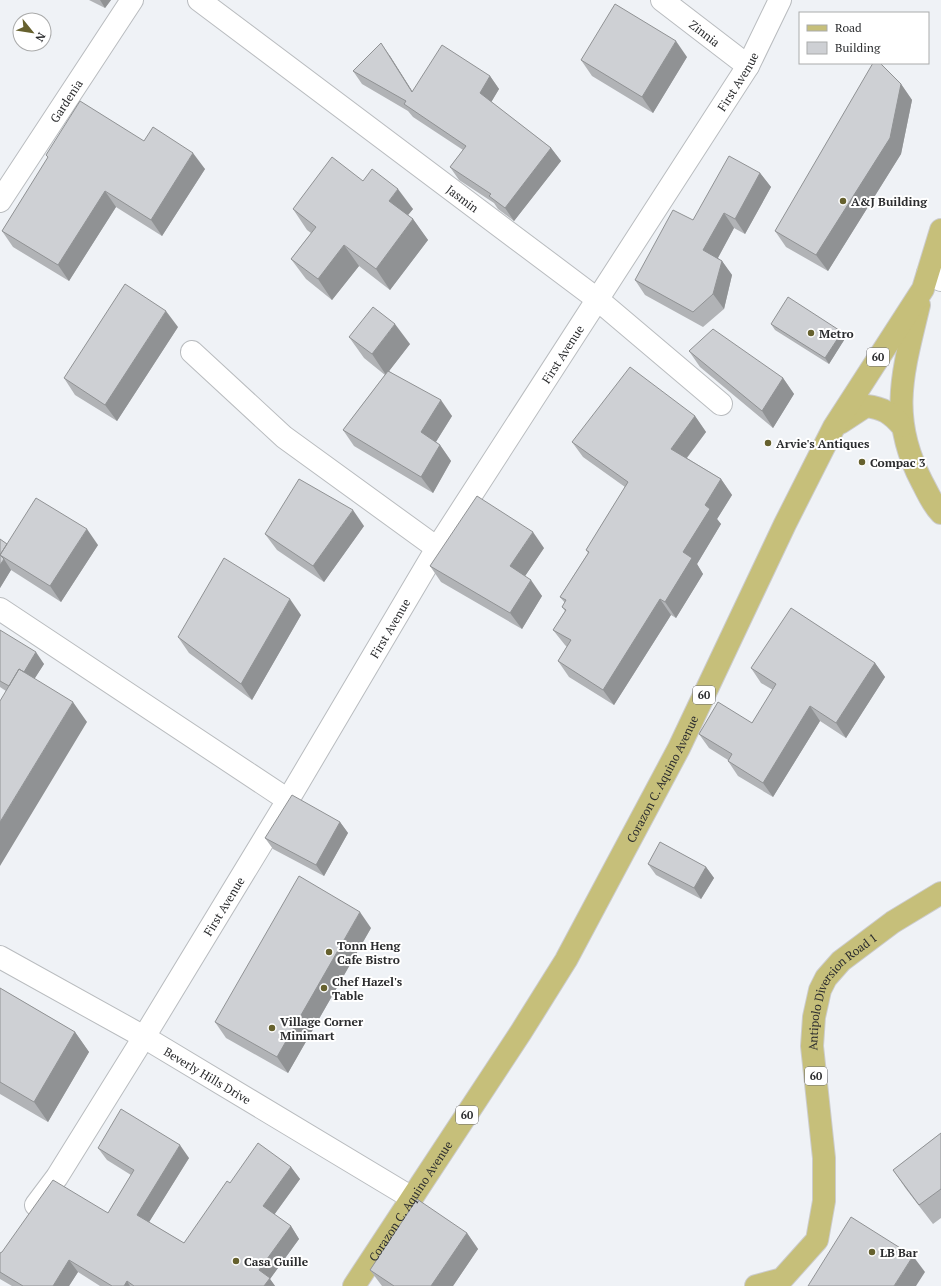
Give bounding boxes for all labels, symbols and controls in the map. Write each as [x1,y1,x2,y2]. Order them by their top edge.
north arrow [12,12,52,52]
legend [799,12,929,64]
street label: Zinnia [686,16,723,49]
text: Road [835,20,862,35]
text: N [32,30,49,45]
text: Building [835,40,881,55]
street label: First Avenue [714,49,761,114]
street label: Gardenia [46,76,85,125]
street label: Jasmin [444,181,482,215]
place label: A&J Building [851,194,927,209]
marker: A&J Building [838,196,848,206]
street label: First Avenue [538,322,587,386]
place label: Metro [819,326,854,341]
marker: Metro [806,328,816,338]
road number: 60 [867,348,889,366]
place label: Arvie's Antiques [776,436,870,451]
marker: Arvie's Antiques [763,438,773,448]
place label: Compac 3 [870,455,926,470]
marker: Compac 3 [857,457,867,467]
street label: First Avenue [366,596,413,660]
road number: 60 [693,686,715,704]
street label: Corazon C. Aquino Avenue [623,713,701,845]
street label: First Avenue [200,874,247,938]
street label: Antipolo Diversion Road 1 [804,929,880,1052]
place label: Tonn Heng Cafe Bistro [337,938,401,967]
marker: Tonn Heng Cafe Bistro [324,947,334,957]
place label: Chef Hazel's Table [332,974,403,1003]
marker: Chef Hazel's Table [319,983,329,993]
place label: Village Corner Minimart [280,1014,364,1043]
marker: Village Corner Minimart [267,1023,277,1033]
street label: Beverly Hills Drive [161,1043,254,1107]
road number: 60 [805,1067,827,1085]
road number: 60 [456,1106,478,1124]
street label: Corazon C. Aquino Avenue [365,1138,455,1264]
place label: LB Bar [880,1245,918,1260]
marker: LB Bar [867,1247,877,1257]
place label: Casa Guille [244,1254,309,1269]
marker: Casa Guille [231,1256,241,1266]

